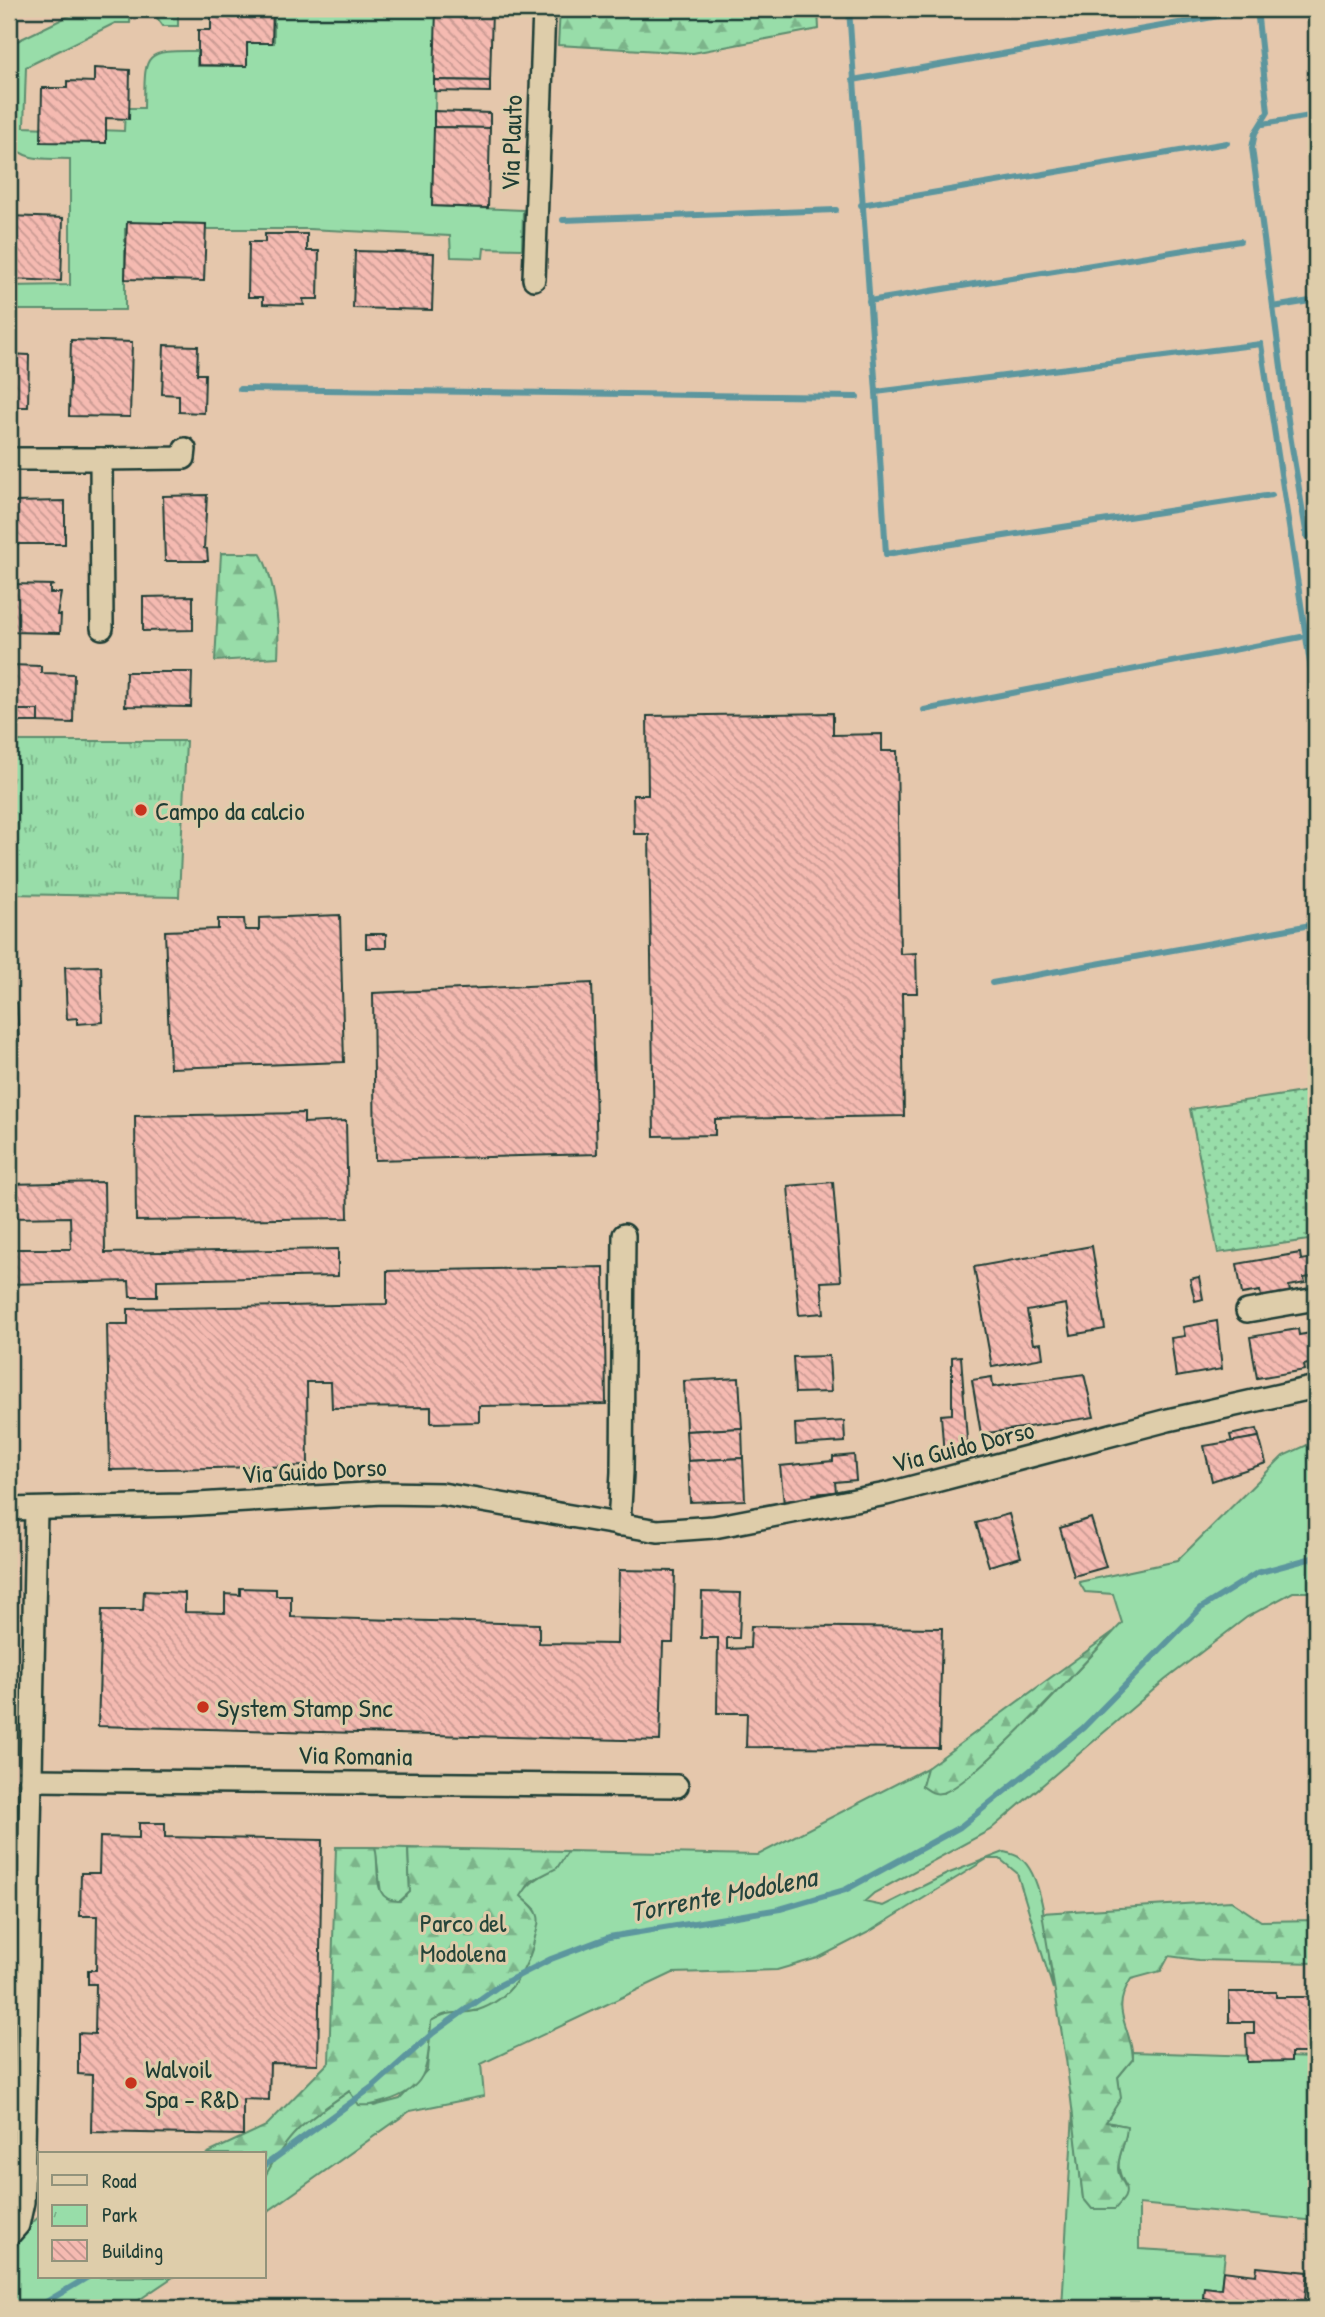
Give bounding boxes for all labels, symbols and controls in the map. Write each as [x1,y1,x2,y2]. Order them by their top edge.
street label: Via Plauto [492,94,530,192]
place label: Campo da calcio [155,793,305,828]
marker: Campo da calcio [133,802,149,818]
street label: Via Guido Dorso [888,1411,1038,1481]
street label: Via Guido Dorso [241,1449,387,1491]
place label: System Stamp Snc [217,1690,393,1725]
marker: System Stamp Snc [195,1699,211,1715]
street label: Via Romania [297,1737,413,1773]
water label: Torrente Modolena [626,1857,823,1931]
park label: Parco del Modolena [420,1905,506,1970]
place label: Walvoil Spa - R&D [145,2051,239,2116]
marker: Walvoil Spa - R&D [123,2075,139,2091]
legend [38,2152,266,2278]
text: Road [102,2166,136,2195]
text: Park [102,2200,137,2229]
text: Building [102,2236,163,2265]

